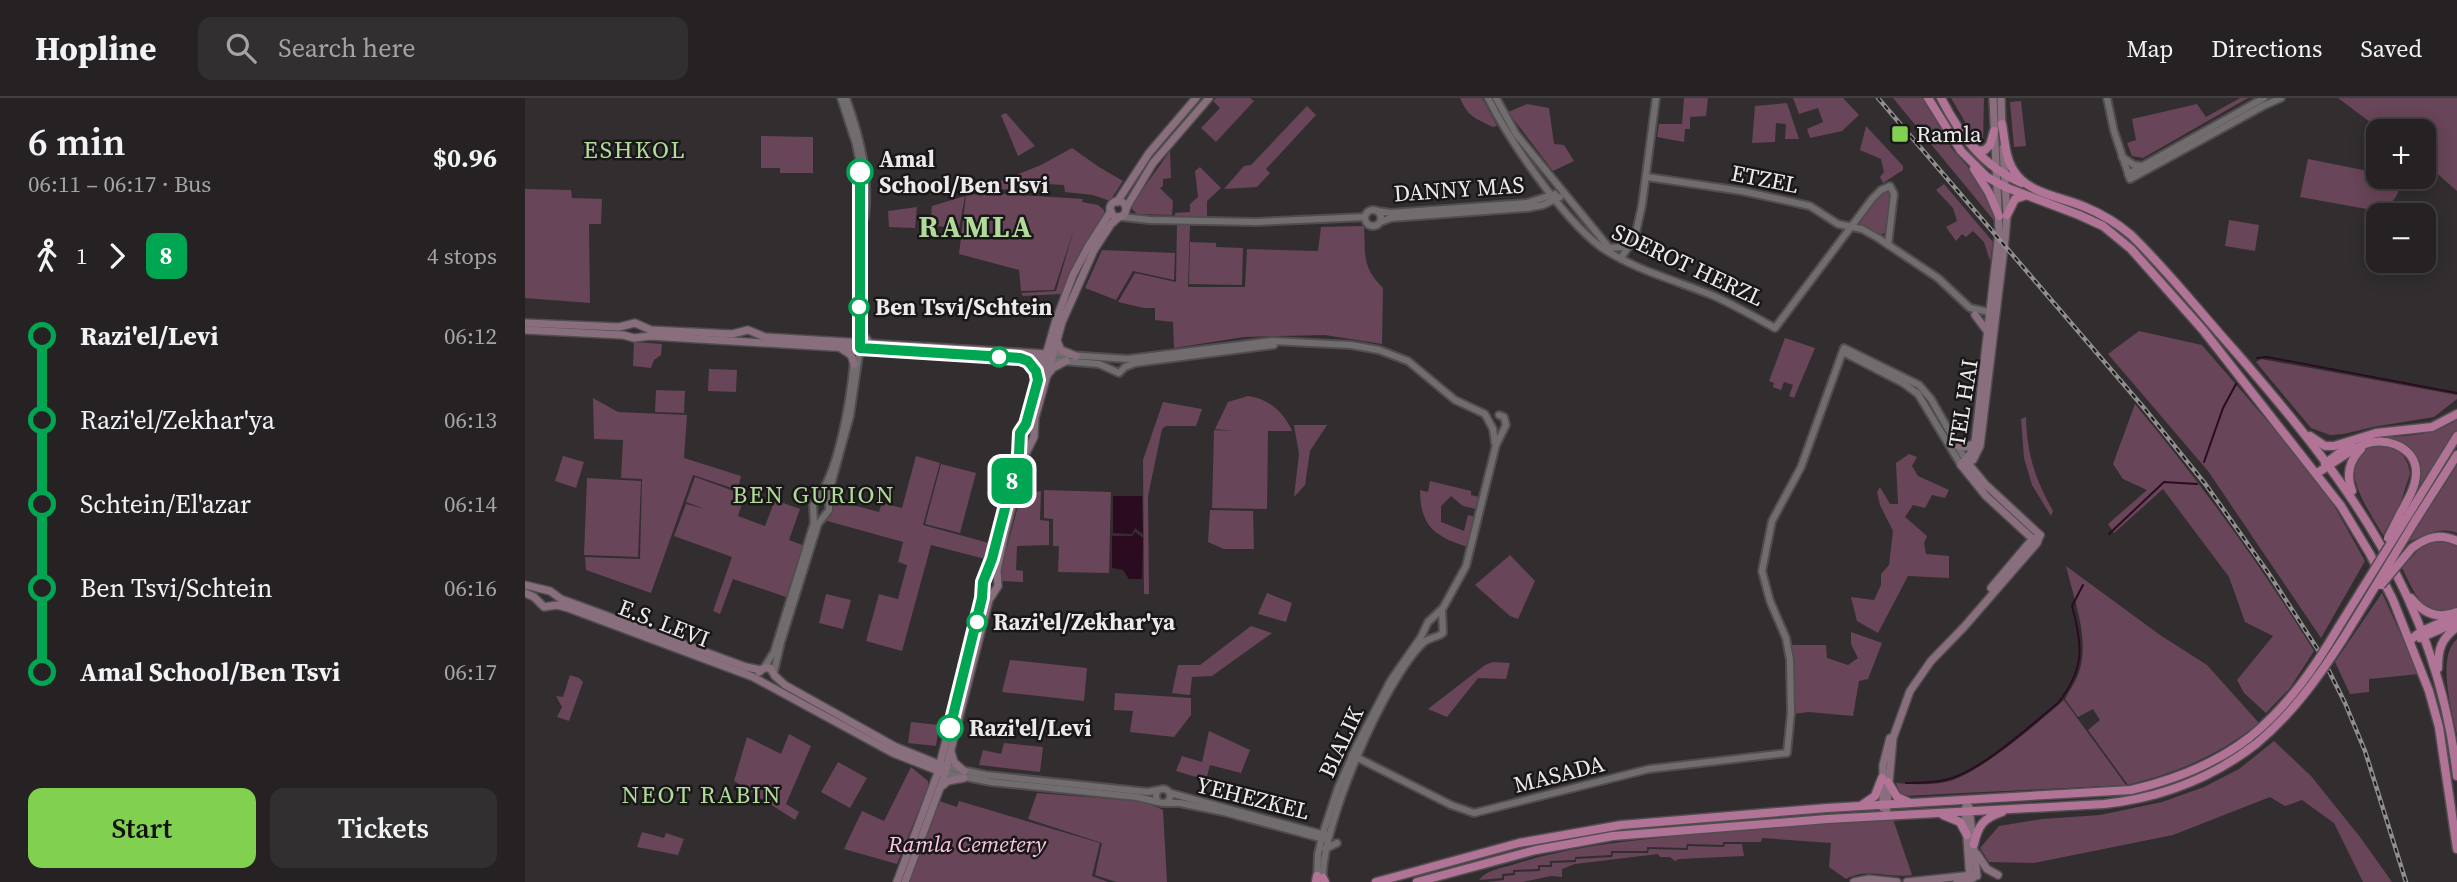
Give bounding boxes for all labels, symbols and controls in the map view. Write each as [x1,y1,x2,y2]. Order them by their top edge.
search box [198,17,688,80]
text: Hopline [35,26,156,71]
icon: search [222,29,260,67]
text: Search here [278,30,415,66]
text: Map [2126,32,2173,65]
text: Directions [2211,32,2322,65]
text: Saved [2360,32,2422,65]
text: 6 min [28,116,126,168]
place label: Ramla [1916,118,1982,150]
map controls [2366,119,2436,273]
button: + [2366,119,2436,189]
marker: Ramla [1890,124,1910,144]
district label: ESHKOL [583,133,687,166]
text: $0.96 [433,140,497,176]
place label: Amal School/Ben Tsvi [879,143,1048,201]
street label: ETZEL [1728,157,1802,201]
marker: Amal School/Ben Tsvi [847,159,873,185]
text: 06:11 – 06:17 · Bus [28,168,211,200]
street label: DANNY MAS [1393,168,1525,210]
button: − [2366,203,2436,273]
district label: RAMLA [918,206,1034,247]
street label: SDEROT HERZL [1607,216,1769,314]
icon: walk [28,237,66,275]
icon: forward [98,237,136,275]
text: 8 [160,239,173,272]
text: 1 [76,240,88,272]
text: 4 stops [427,240,497,272]
place label: Ben Tsvi/Schtein [875,291,1052,323]
marker: Ben Tsvi/Schtein [849,297,869,317]
text: Razi'el/Levi [80,318,219,354]
text: 06:12 [444,320,497,352]
unlabelled marker [989,347,1009,367]
street label: TEL HAI [1940,357,1986,449]
text: Razi'el/Zekhar'ya [80,402,275,438]
text: 06:13 [444,404,497,436]
line badge: 8 [989,458,1035,504]
text: 8 [1005,464,1019,497]
district label: BEN GURION [732,478,896,511]
text: Schtein/El'azar [80,486,251,522]
text: 06:14 [444,488,497,520]
text: Ben Tsvi/Schtein [80,570,272,606]
text: 06:16 [444,572,497,604]
street label: E.S. LEVI [614,591,714,655]
place label: Razi'el/Zekhar'ya [993,606,1176,638]
marker: Razi'el/Zekhar'ya [967,612,987,632]
text: Amal School/Ben Tsvi [80,654,340,690]
text: 06:17 [444,656,497,688]
street label: BIALIK [1311,701,1372,783]
place label: Razi'el/Levi [969,712,1092,744]
marker: Razi'el/Levi [937,715,963,741]
street label: MASADA [1510,747,1608,801]
street label: YEHEZKEL [1193,768,1313,828]
district label: NEOT RABIN [622,778,782,811]
button: Start [28,788,256,868]
button: Tickets [270,788,497,868]
park label: Ramla Cemetery [887,828,1047,860]

